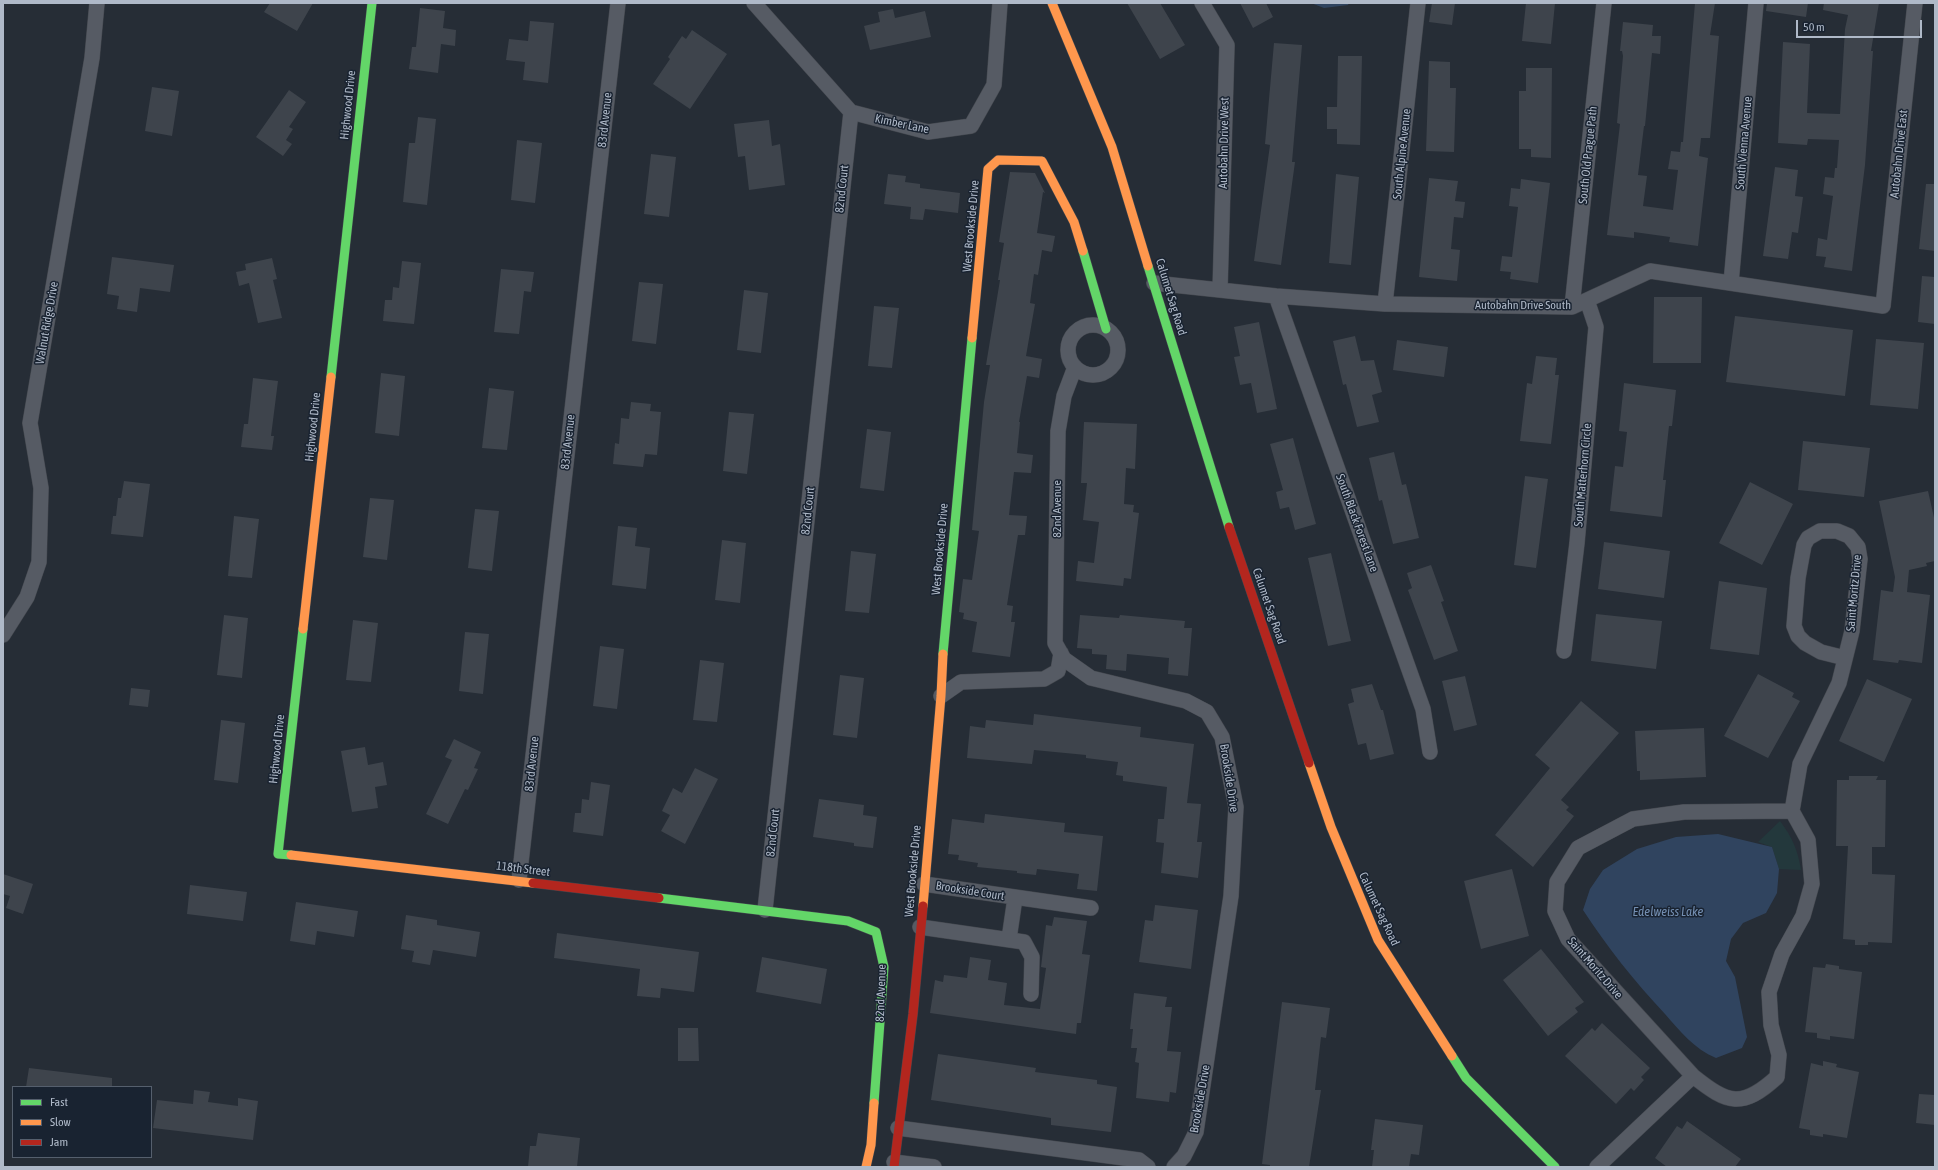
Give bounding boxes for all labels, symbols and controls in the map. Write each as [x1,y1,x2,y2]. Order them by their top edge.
scale bar [1798,12,1924,38]
text: 50 m [1803,20,1825,34]
street label: Highwood Drive [337,70,359,140]
street label: 83rd Avenue [595,92,615,148]
street label: South Vienna Avenue [1733,96,1755,190]
street label: Autobahn Drive West [1216,97,1232,189]
street label: South Old Prague Path [1576,105,1600,205]
street label: South Alpine Avenue [1390,108,1414,200]
street label: Autobahn Drive East [1887,109,1911,199]
street label: Kimber Lane [874,111,930,137]
street label: 82nd Court [832,164,852,214]
street label: West Brookside Drive [960,180,982,272]
street label: Calumet Sag Road [1152,257,1190,337]
street label: Walnut Ridge Drive [33,281,61,365]
street label: Autobahn Drive South [1475,298,1571,312]
street label: Highwood Drive [302,392,324,462]
street label: 83rd Avenue [558,414,578,470]
street label: South Matterhorn Circle [1571,423,1595,527]
street label: South Black Forest Lane [1333,472,1381,574]
street label: 82nd Avenue [1050,480,1064,538]
street label: 82nd Court [798,486,818,536]
street label: West Brookside Drive [929,503,951,595]
street label: Saint Moritz Drive [1843,554,1865,632]
street label: Calumet Sag Road [1249,566,1289,646]
street label: Highwood Drive [266,714,288,784]
street label: 83rd Avenue [522,736,542,792]
street label: Brookside Drive [1217,743,1241,813]
street label: 82nd Court [763,808,783,858]
street label: West Brookside Drive [902,825,924,917]
street label: 118th Street [495,859,551,879]
street label: Calumet Sag Road [1356,870,1402,948]
street label: Brookside Court [935,878,1005,904]
water label: Edelweiss Lake [1633,904,1703,920]
street label: Saint Moritz Drive [1564,934,1626,1002]
street label: 82nd Avenue [873,964,889,1022]
street label: Brookside Drive [1187,1064,1213,1134]
legend [12,1086,152,1158]
text: Fast [50,1095,68,1109]
text: Slow [50,1115,71,1129]
text: Jam [50,1135,68,1149]

